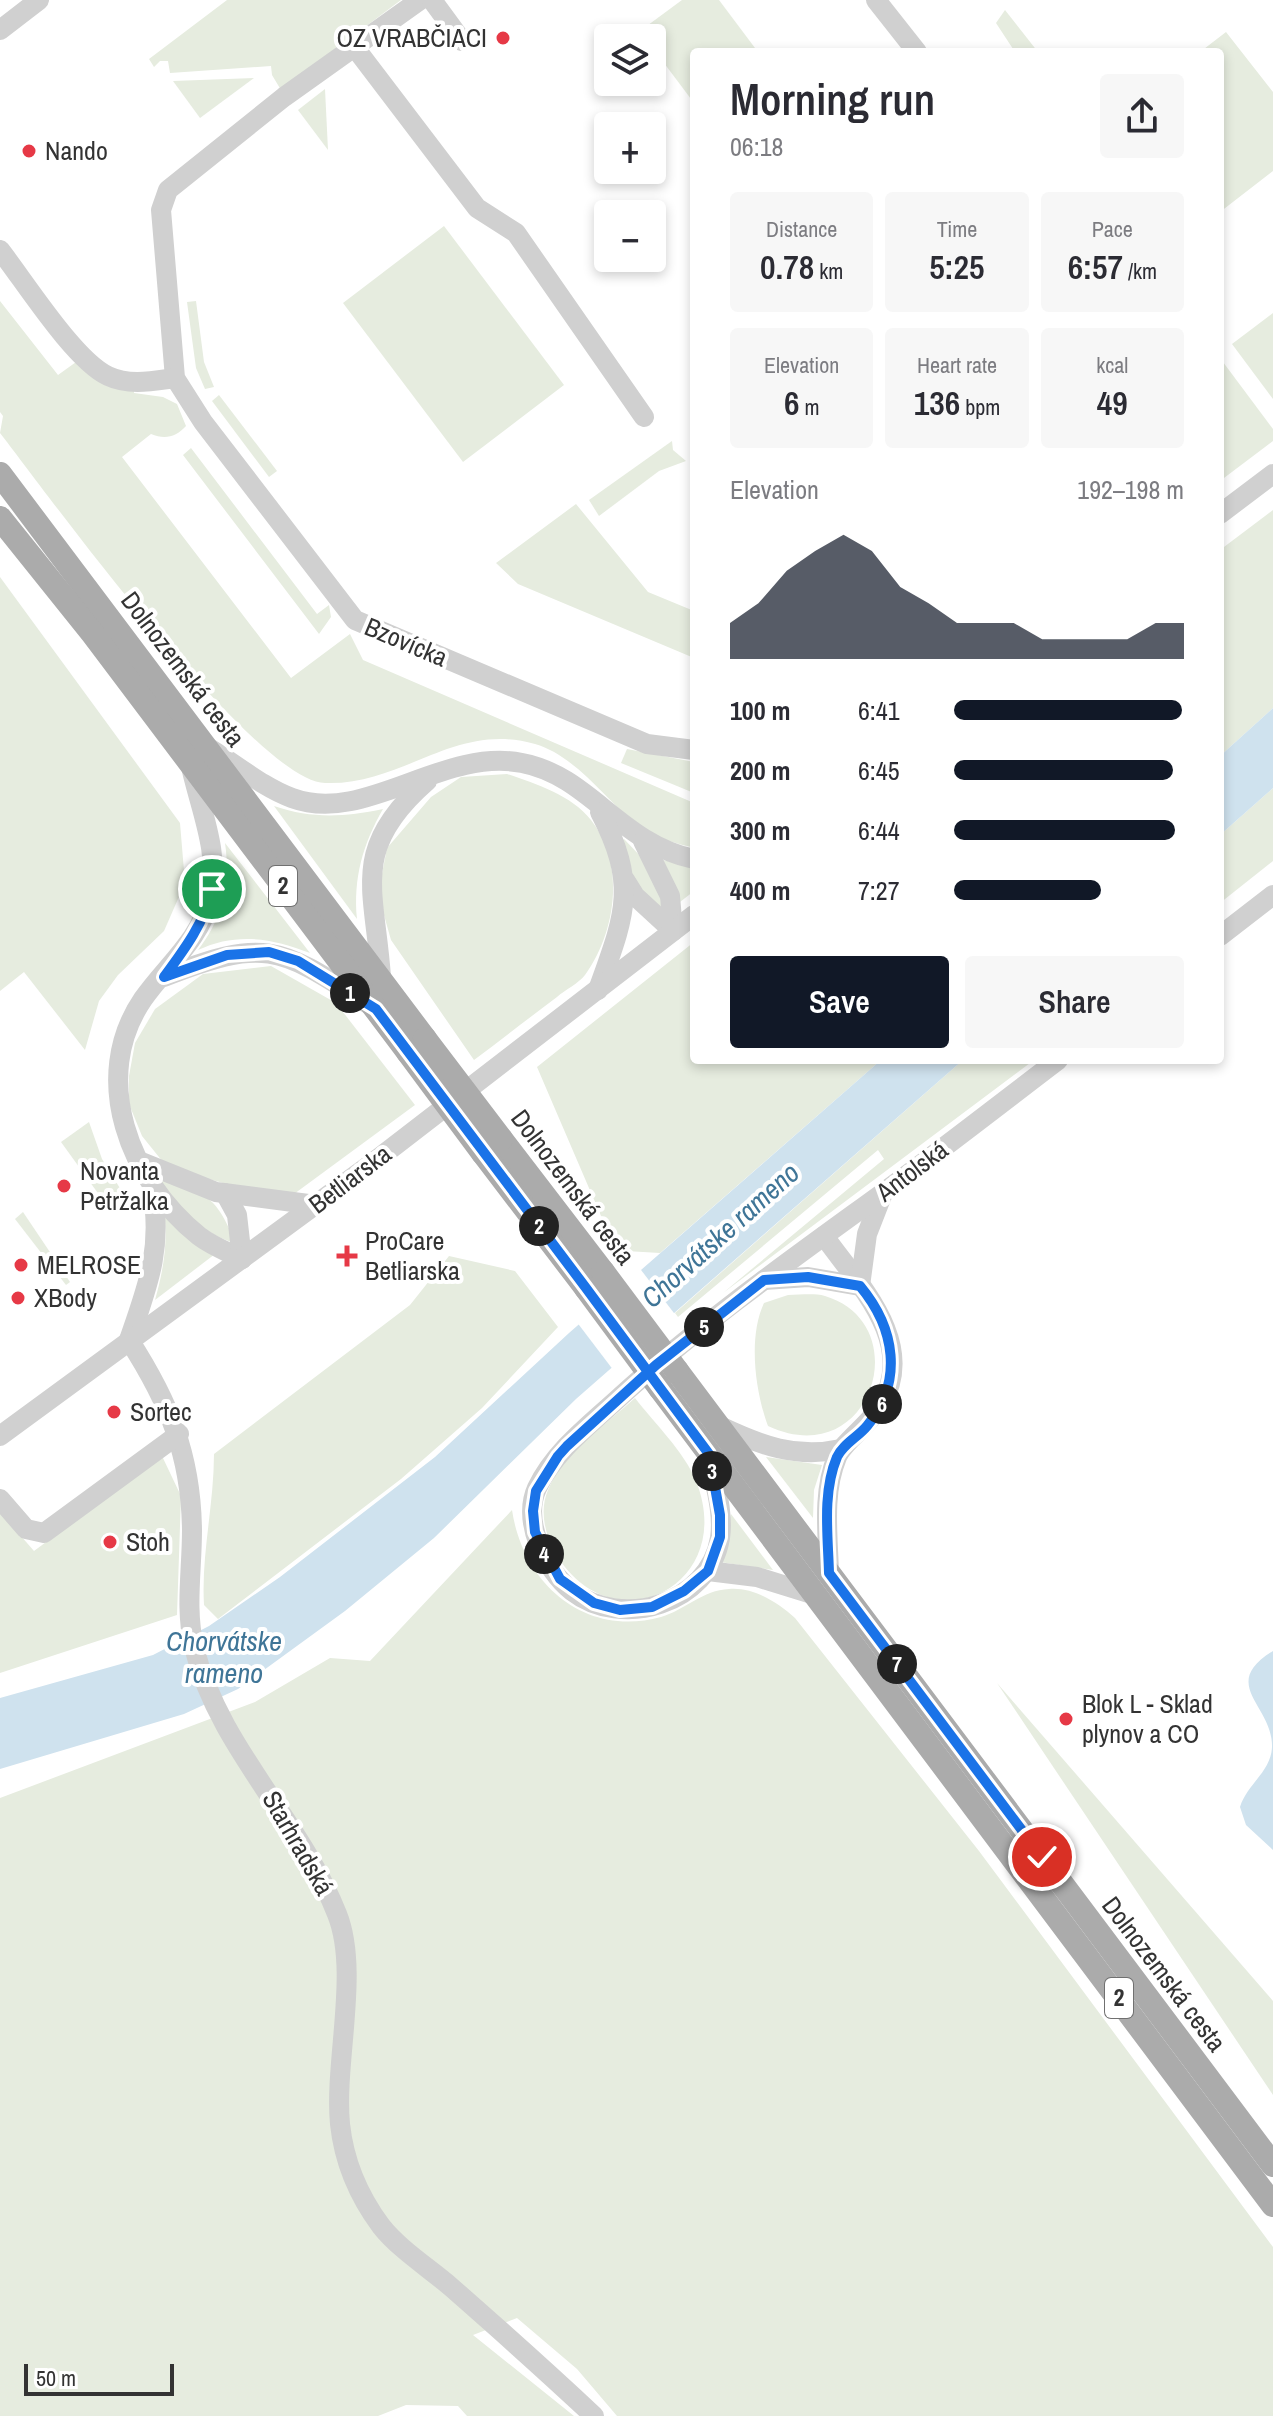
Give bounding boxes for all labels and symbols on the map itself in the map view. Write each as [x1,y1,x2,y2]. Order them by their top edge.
place label: OZ VRABČIACI [337,20,487,55]
marker: OZ VRABČIACI [494,29,512,47]
place label: Nando [45,133,108,168]
marker: Nando [20,142,38,160]
street label: Dolnozemská cesta [113,584,253,754]
street label: Bzovícka [360,609,453,675]
pin [178,855,246,923]
road number: 2 [269,866,297,906]
pin: 1 [330,973,370,1013]
street label: Dolnozemská cesta [503,1102,643,1272]
street label: Antolská [868,1132,955,1210]
street label: Betliarska [301,1136,398,1221]
place label: Novanta Petržalka [80,1153,169,1218]
water label: Chorvátske rameno [633,1154,807,1316]
marker: Novanta Petržalka [55,1177,73,1195]
pin: 2 [519,1206,559,1246]
place label: ProCare Betliarska [365,1223,460,1288]
marker: ProCare Betliarska [336,1245,358,1267]
place label: MELROSE [37,1247,141,1282]
marker: MELROSE [12,1256,30,1274]
place label: XBody [34,1280,97,1315]
marker: XBody [9,1289,27,1307]
pin: 5 [684,1307,724,1347]
pin: 6 [862,1384,902,1424]
place label: Sortec [130,1394,192,1429]
marker: Sortec [105,1403,123,1421]
pin: 3 [692,1451,732,1491]
place label: Stoh [126,1524,170,1559]
marker: Stoh [101,1533,119,1551]
pin: 4 [524,1534,564,1574]
water label: Chorvátske rameno [166,1622,282,1692]
pin: 7 [877,1644,917,1684]
place label: Blok L - Sklad plynov a CO [1082,1686,1213,1751]
marker: Blok L - Sklad plynov a CO [1057,1710,1075,1728]
street label: Starhradská [255,1784,342,1901]
pin [1008,1823,1076,1891]
street label: Dolnozemská cesta [1094,1889,1234,2059]
road number: 2 [1105,1978,1133,2018]
scale bar [24,2360,174,2396]

